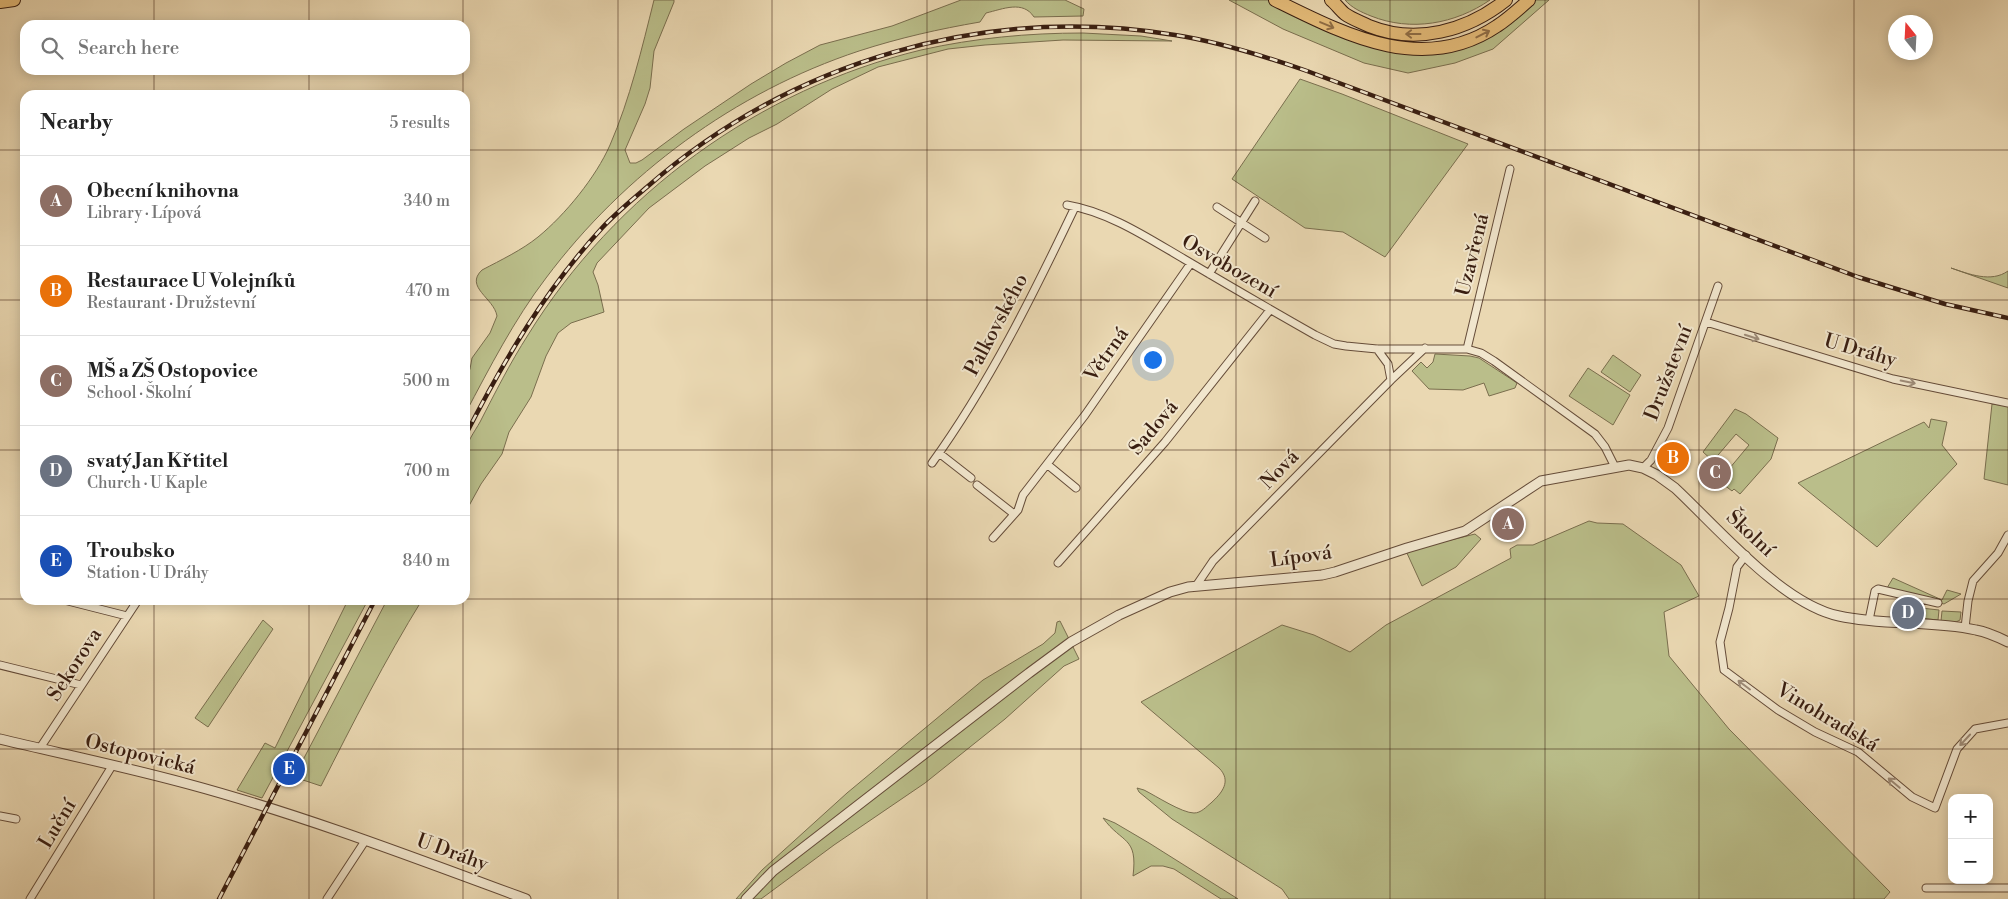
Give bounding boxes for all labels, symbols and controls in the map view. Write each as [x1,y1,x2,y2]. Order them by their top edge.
north arrow [1888,15,1933,60]
search box [20,20,470,75]
one-way arrow [1319,21,1334,31]
one-way arrow [1405,29,1422,39]
one-way arrow [1475,29,1490,38]
icon: search [38,34,66,62]
text: Search here [78,36,179,60]
text: Nearby [40,110,113,136]
text: 5 results [389,113,450,133]
text: Obecní knihovna [87,179,239,203]
text: A [50,191,62,211]
text: 340 m [403,191,450,211]
text: Library · Lípová [87,203,201,223]
street label: Uzavřená [1451,210,1496,299]
street label: Osvobození [1177,230,1283,305]
text: Restaurace U Volejníků [87,269,295,293]
street label: Palkovského [960,270,1034,380]
text: B [50,281,62,301]
text: 470 m [406,281,450,301]
text: Restaurant · Družstevní [87,293,256,313]
street label: Družstevní [1639,321,1699,424]
street label: Větrná [1079,322,1135,388]
street label: U Dráhy [1821,329,1900,373]
one-way arrow [1744,332,1760,342]
your location [1140,347,1166,373]
text: MŠ a ZŠ Ostopovice [87,359,258,383]
text: C [50,371,62,391]
text: 500 m [403,371,450,391]
one-way arrow [1900,378,1916,388]
text: School · Školní [87,383,192,403]
street label: Sadová [1124,395,1185,460]
pin: B [1657,439,1689,477]
street label: Nová [1255,444,1305,495]
text: svatý Jan Křtitel [87,449,228,473]
pin: C [1699,454,1731,492]
text: D [50,461,62,481]
text: 700 m [404,461,450,481]
text: Church · U Kaple [87,473,208,493]
pin: A [1492,505,1524,543]
street label: Školní [1720,505,1781,564]
text: Troubsko [87,539,175,563]
street label: Lípová [1268,540,1334,574]
text: E [50,551,62,571]
text: 840 m [402,551,450,571]
text: Station · U Dráhy [87,563,209,583]
pin: D [1892,594,1924,632]
street label: Sekorova [42,623,108,706]
street label: Vinohradská [1770,677,1883,759]
one-way arrow [1738,679,1751,690]
street label: Ostopovická [82,729,199,781]
one-way arrow [1959,734,1971,747]
pin: E [273,750,305,788]
one-way arrow [1888,777,1901,788]
street label: Luční [34,794,83,853]
map controls [1948,794,1993,884]
button: + [1948,794,1993,839]
street label: U Dráhy [413,829,492,878]
button: − [1948,839,1993,884]

